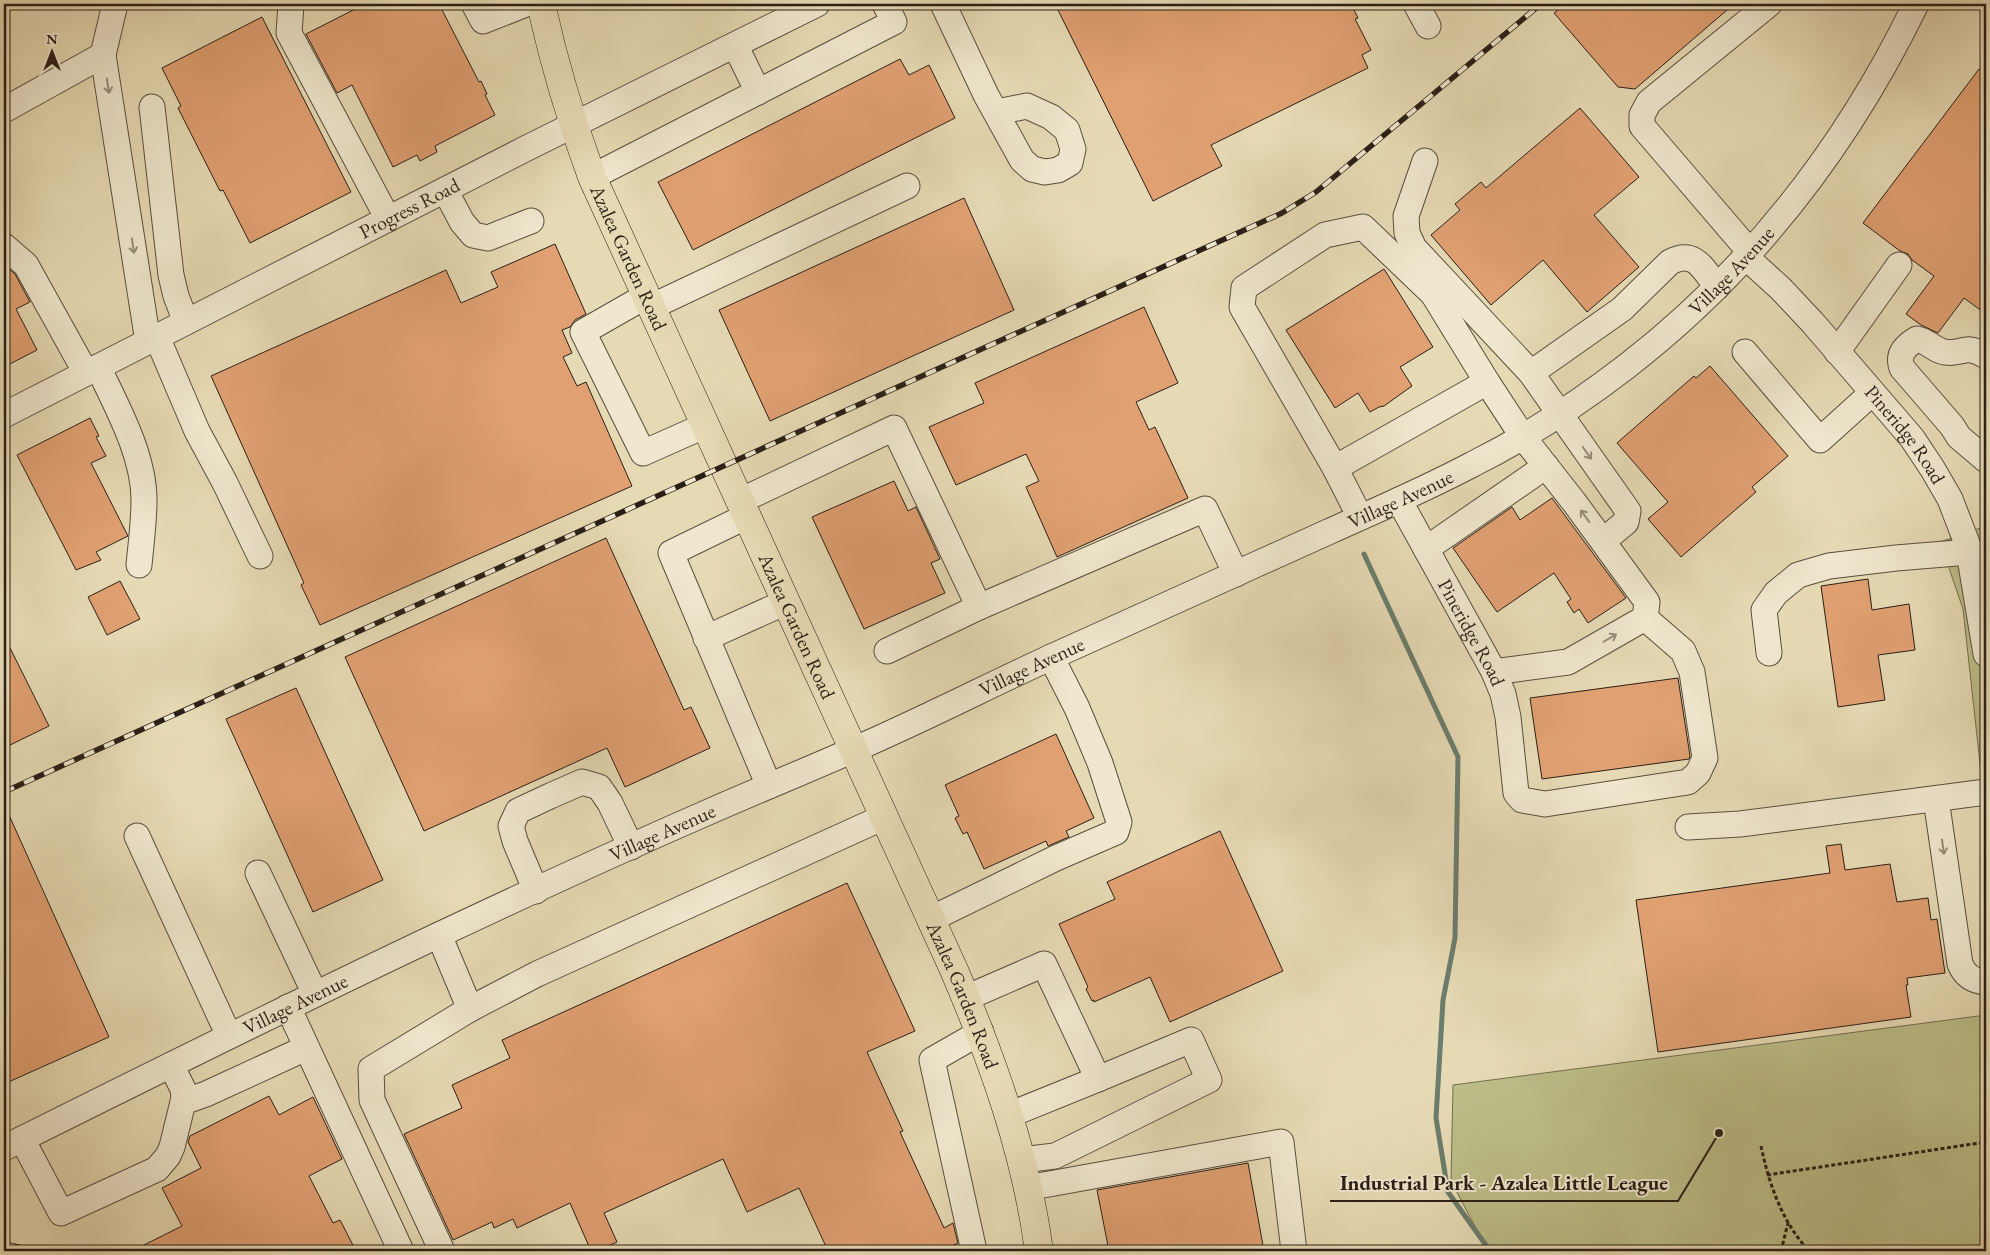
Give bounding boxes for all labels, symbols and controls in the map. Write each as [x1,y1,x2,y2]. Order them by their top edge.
north arrow [28,28,78,78]
text: N [46,30,58,48]
one-way arrow [103,77,113,93]
street label: Progress Road [355,171,465,245]
street label: Azalea Garden Road [584,180,674,335]
street label: Village Avenue [1683,221,1780,321]
one-way arrow [128,238,138,254]
street label: Pineridge Road [1859,379,1952,489]
one-way arrow [1582,446,1592,460]
street label: Village Avenue [1344,463,1458,535]
one-way arrow [1580,509,1590,523]
street label: Azalea Garden Road [752,548,842,704]
street label: Pineridge Road [1432,574,1512,690]
street label: Village Avenue [975,631,1089,702]
one-way arrow [1602,633,1617,642]
street label: Village Avenue [605,798,720,867]
one-way arrow [1938,839,1948,855]
street label: Azalea Garden Road [920,917,1005,1073]
street label: Village Avenue [239,967,352,1040]
callout: Industrial Park - Azalea Little League [1330,1165,1678,1201]
text: Industrial Park - Azalea Little League [1340,1169,1668,1196]

